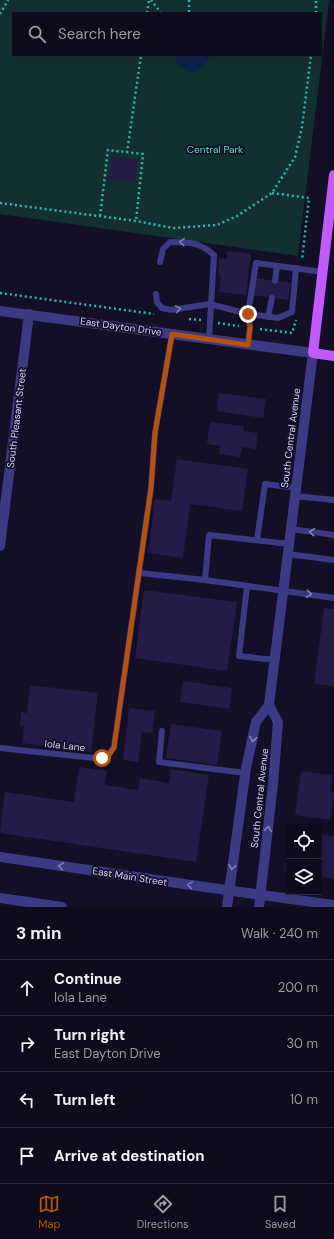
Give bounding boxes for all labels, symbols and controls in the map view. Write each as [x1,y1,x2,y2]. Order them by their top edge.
search box [12,12,322,56]
icon: search [26,23,48,45]
text: Search here [58,24,141,44]
park label: Central Park [187,143,243,156]
one-way arrow [179,238,185,247]
one-way arrow [175,305,181,314]
route end [239,305,257,323]
street label: East Dayton Drive [79,314,163,339]
street label: South Pleasant Street [4,368,29,469]
street label: South Central Avenue [278,387,303,489]
one-way arrow [309,528,315,537]
one-way arrow [306,589,312,598]
one-way arrow [249,736,258,742]
street label: Iola Lane [44,737,86,754]
street label: South Central Avenue [248,747,271,849]
route start [93,749,111,767]
map controls [286,823,322,895]
button: locate [286,823,322,859]
one-way arrow [263,826,272,832]
button: layers [286,859,322,895]
one-way arrow [58,862,64,871]
street label: East Main Street [92,864,168,889]
one-way arrow [228,864,237,870]
one-way arrow [187,881,193,890]
text: 3 min [16,922,61,944]
text: Walk · 240 m [241,925,318,942]
text: Continue [54,969,122,989]
icon: ahead [16,977,38,999]
text: 200 m [278,979,318,996]
text: Iola Lane [54,989,107,1006]
text: Turn right [54,1025,125,1045]
icon: right [16,1033,38,1055]
text: 30 m [286,1035,318,1052]
text: East Dayton Drive [54,1045,161,1062]
icon: left [16,1089,38,1111]
text: Turn left [54,1090,115,1110]
text: 10 m [290,1091,318,1108]
icon: arrive [16,1145,38,1167]
text: Arrive at destination [54,1146,205,1166]
tab: Map [38,1193,60,1231]
tab: Directions [137,1193,189,1231]
tab: Saved [265,1193,296,1231]

